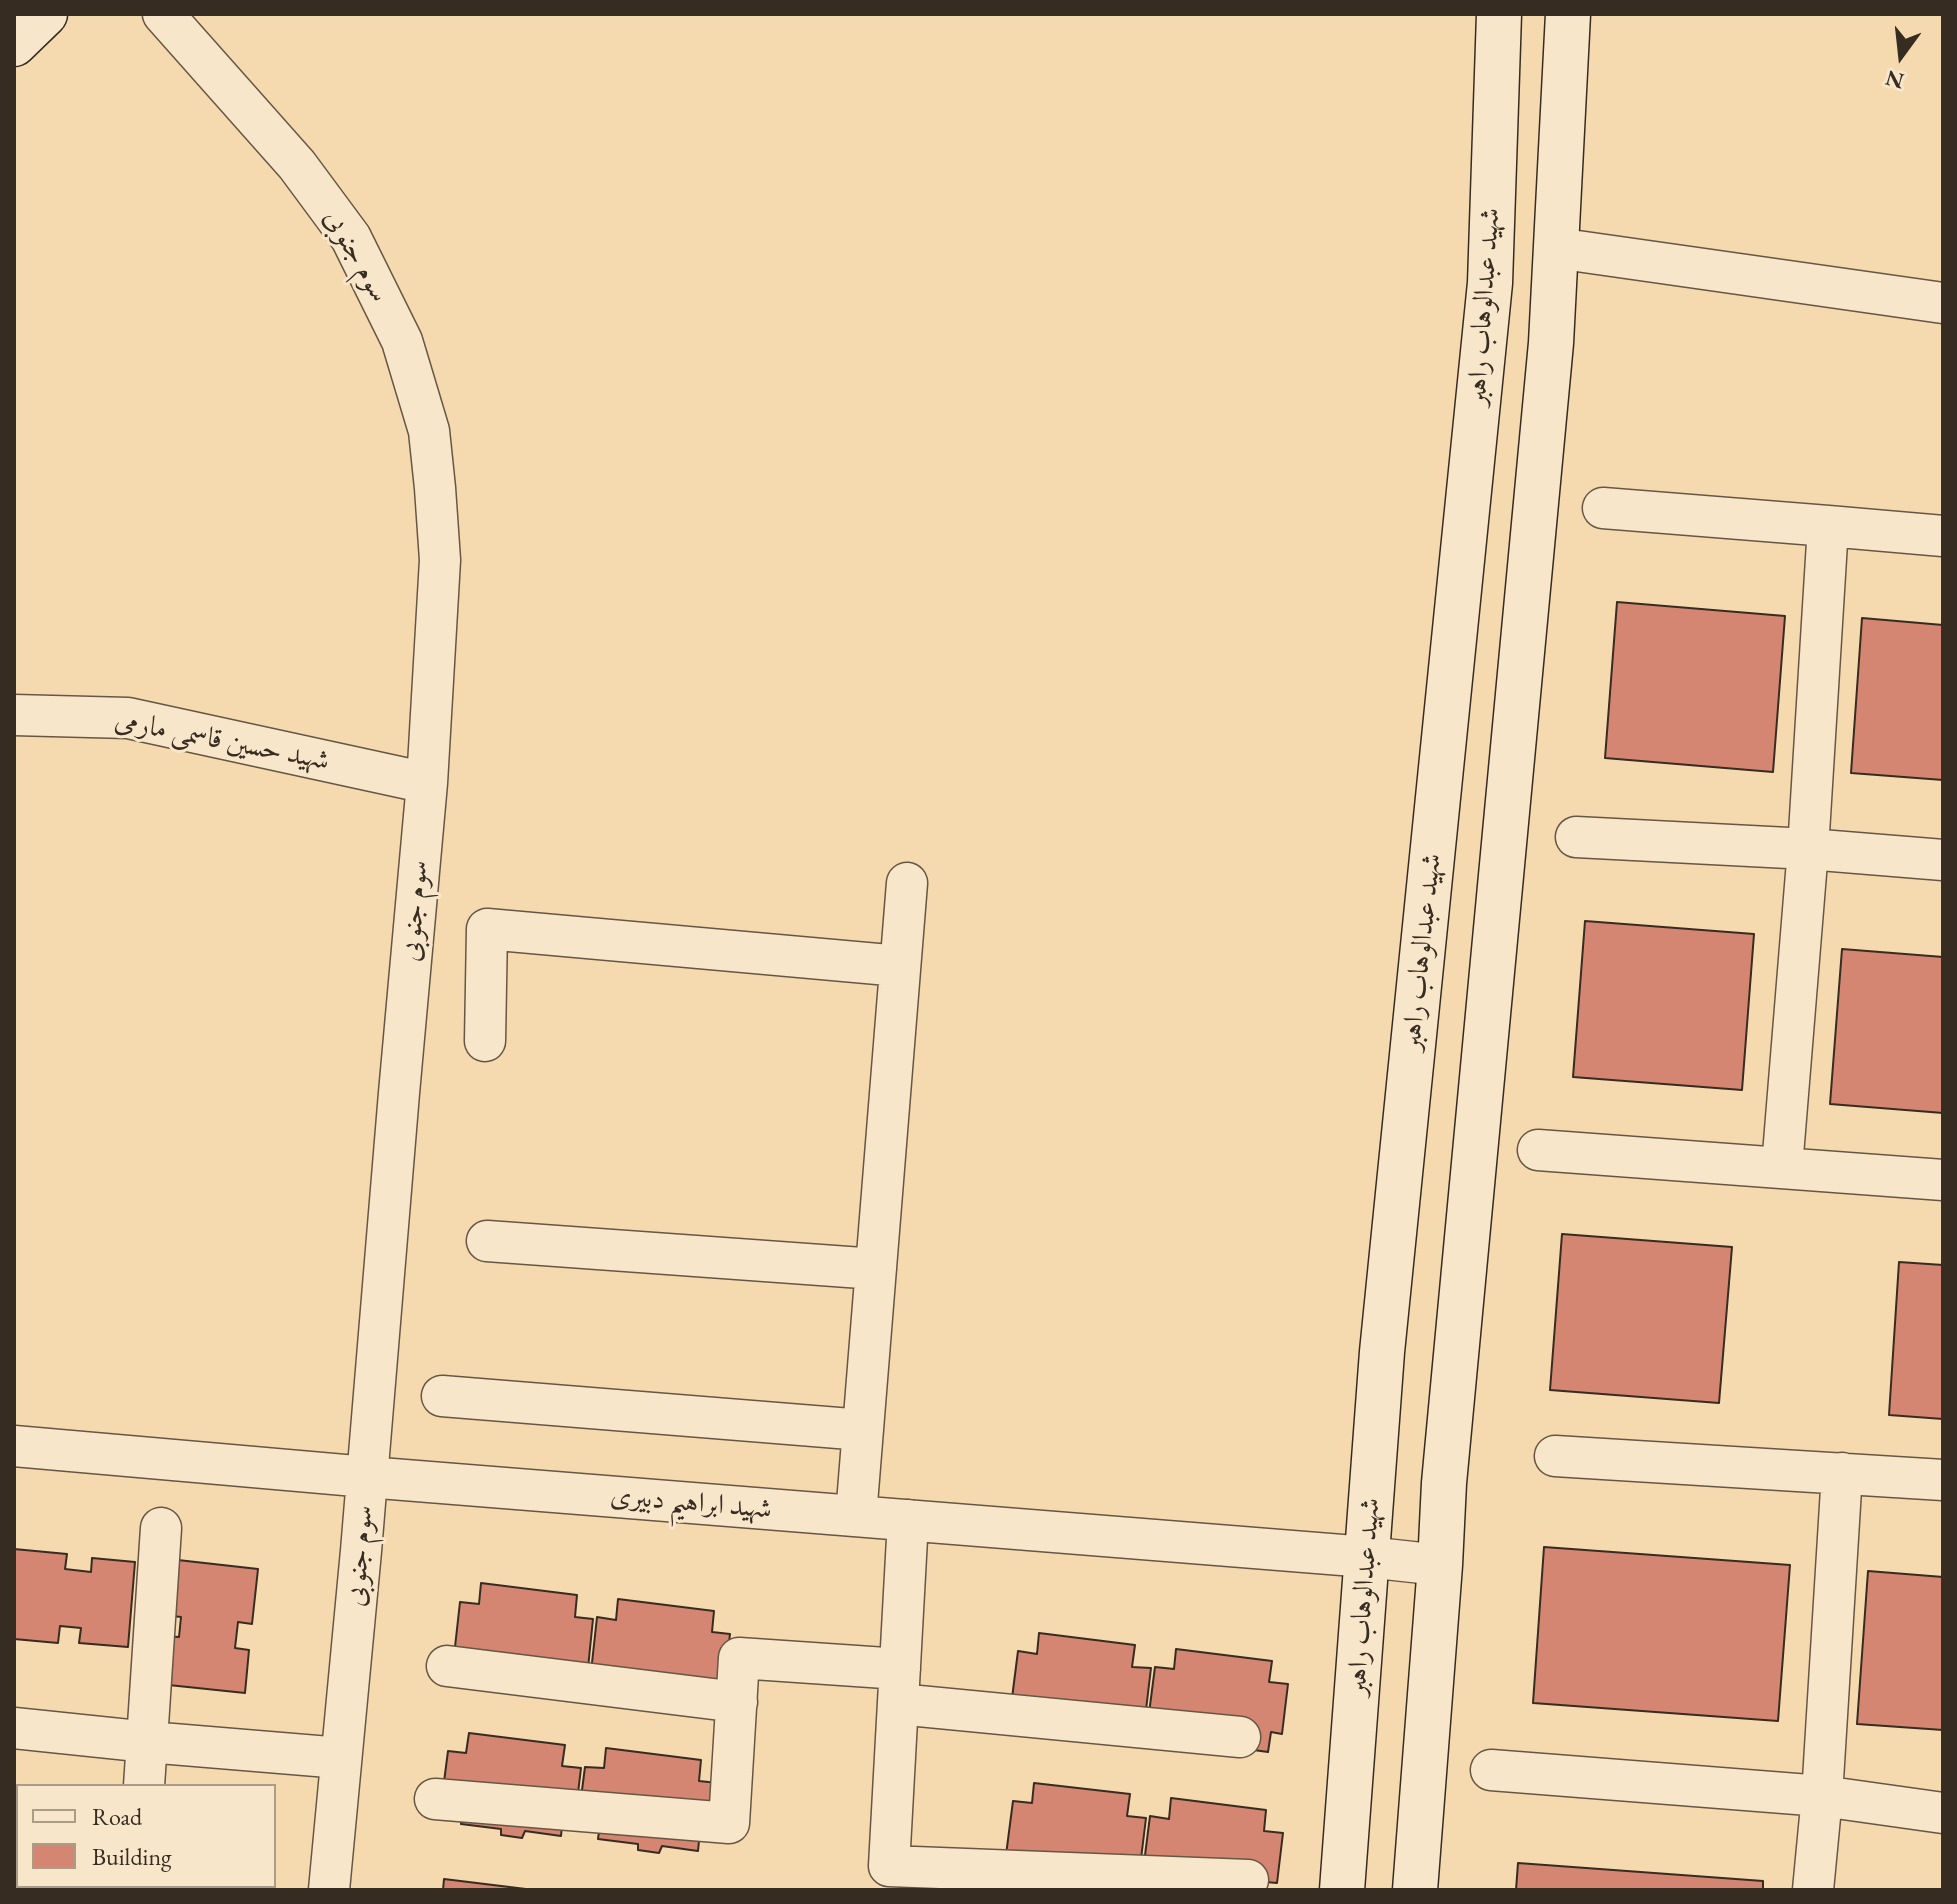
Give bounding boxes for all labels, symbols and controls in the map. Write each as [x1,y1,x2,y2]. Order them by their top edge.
north arrow [1861,16,1941,96]
text: N [1882,63,1907,96]
street label: سوم جنوبی [316,204,396,308]
street label: شهید عبدالوهاب راهبر [1460,207,1508,407]
street label: شهید حسین قاسمی مارمی [112,704,332,778]
street label: شهید عبدالوهاب راهبر [1395,852,1449,1052]
street label: سوم جنوبی [394,859,436,963]
street label: شهید ابراهیم دبیری [609,1479,773,1527]
street label: شهید عبدالوهاب راهبر [1340,1497,1388,1697]
street label: سوم جنوبی [339,1504,381,1608]
legend [16,1784,276,1888]
text: Road [92,1801,142,1832]
text: Building [92,1841,172,1872]

